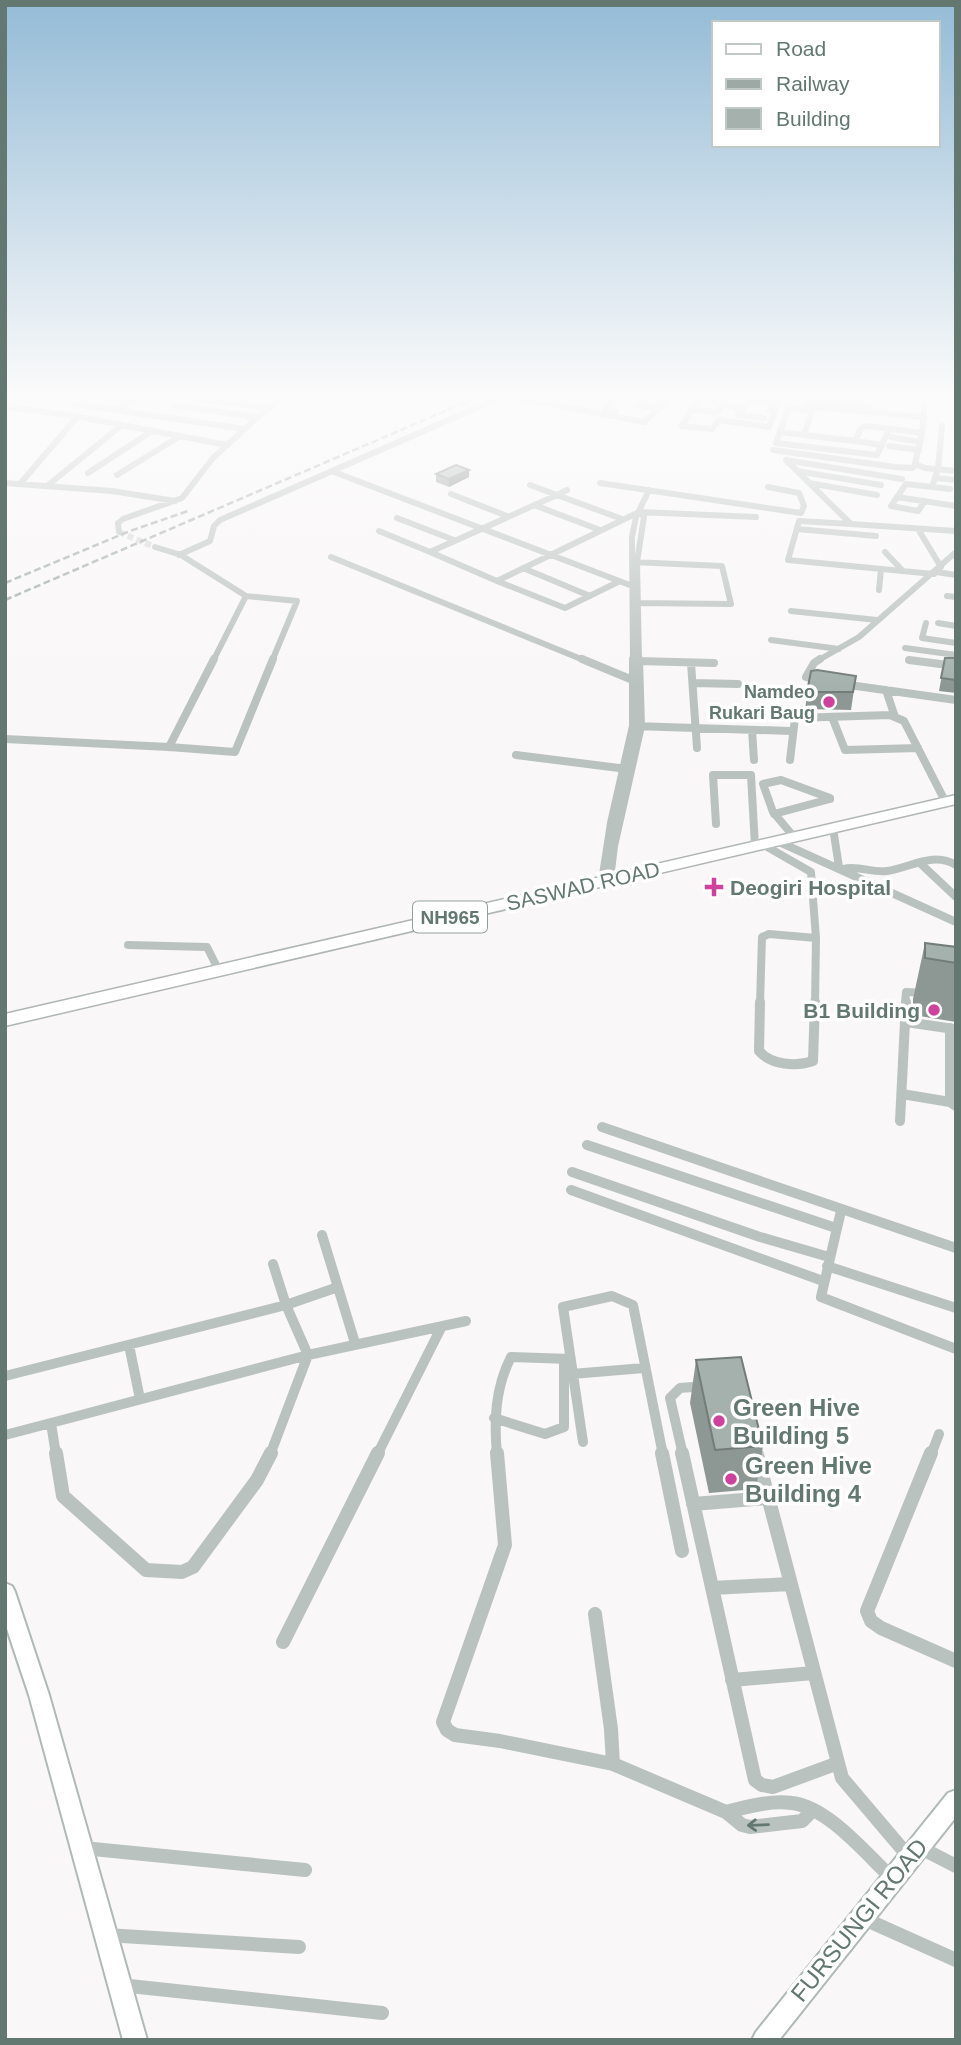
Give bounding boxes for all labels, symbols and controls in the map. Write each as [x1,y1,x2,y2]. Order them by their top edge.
legend [712,21,940,147]
text: Road [776,37,826,60]
text: Railway [776,72,850,95]
text: Building [776,107,851,130]
place label: Namdeo Rukari Baug [709,682,815,723]
marker: Namdeo Rukari Baug [821,694,837,710]
street label: SASWAD ROAD [504,857,662,915]
place label: Deogiri Hospital [730,876,891,899]
marker: Deogiri Hospital [704,877,724,897]
road number: NH965 [413,902,487,932]
place label: B1 Building [803,999,920,1022]
marker: B1 Building [926,1002,942,1018]
place label: Green Hive Building 5 [733,1394,860,1449]
marker: Green Hive Building 5 [711,1413,727,1429]
place label: Green Hive Building 4 [745,1452,872,1507]
marker: Green Hive Building 4 [723,1471,739,1487]
one-way arrow [747,1818,770,1832]
street label: FURSUNGI ROAD [785,1833,933,2007]

